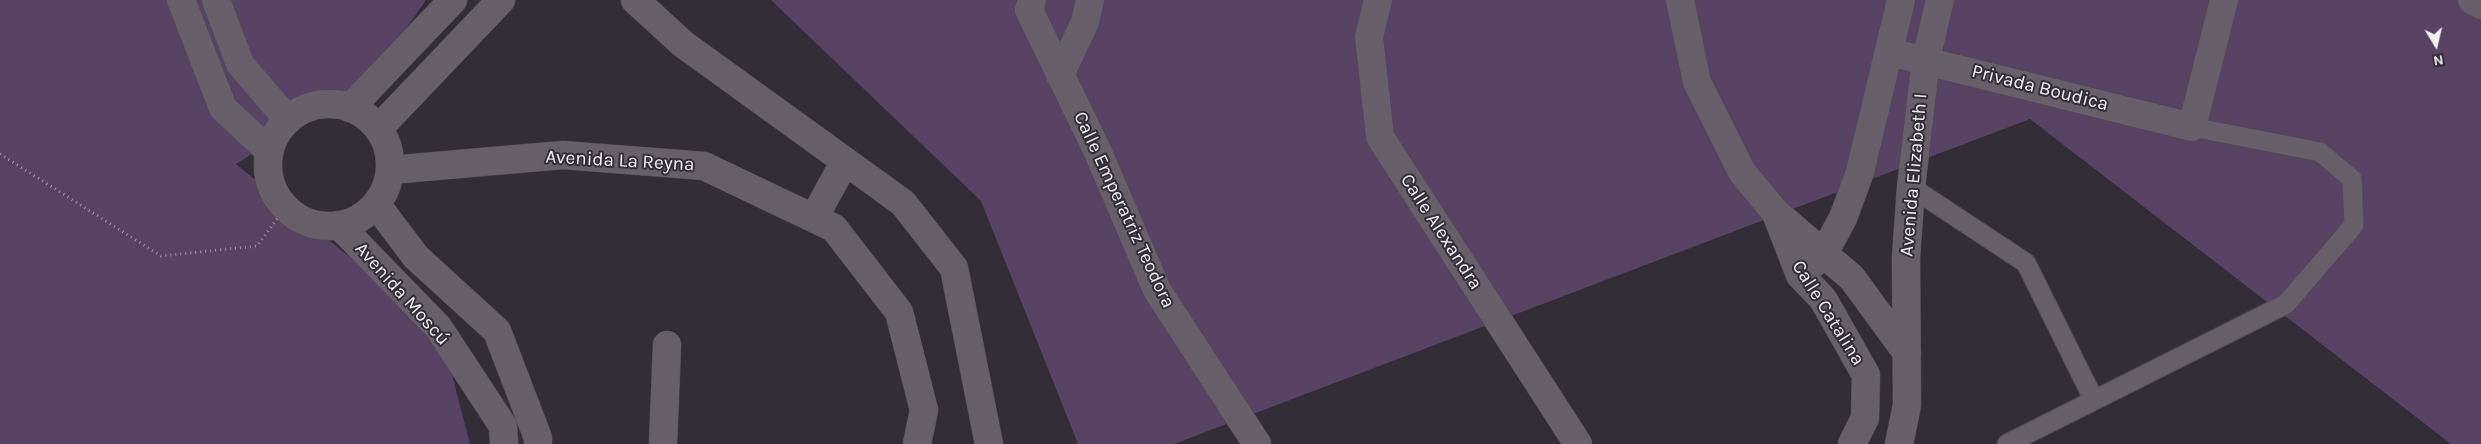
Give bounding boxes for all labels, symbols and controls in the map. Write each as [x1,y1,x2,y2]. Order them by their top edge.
north arrow [2411,20,2461,70]
text: N [2432,51,2445,69]
street label: Privada Boudica [1969,60,2111,116]
street label: Avenida Elizabeth I [1896,92,1932,258]
street label: Calle Emperatriz Teodora [1068,108,1180,312]
street label: Avenida La Reyna [545,146,695,176]
street label: Calle Alexandra [1395,170,1487,294]
street label: Avenida Moscú [350,238,454,350]
street label: Calle Catalina [1787,256,1869,370]

